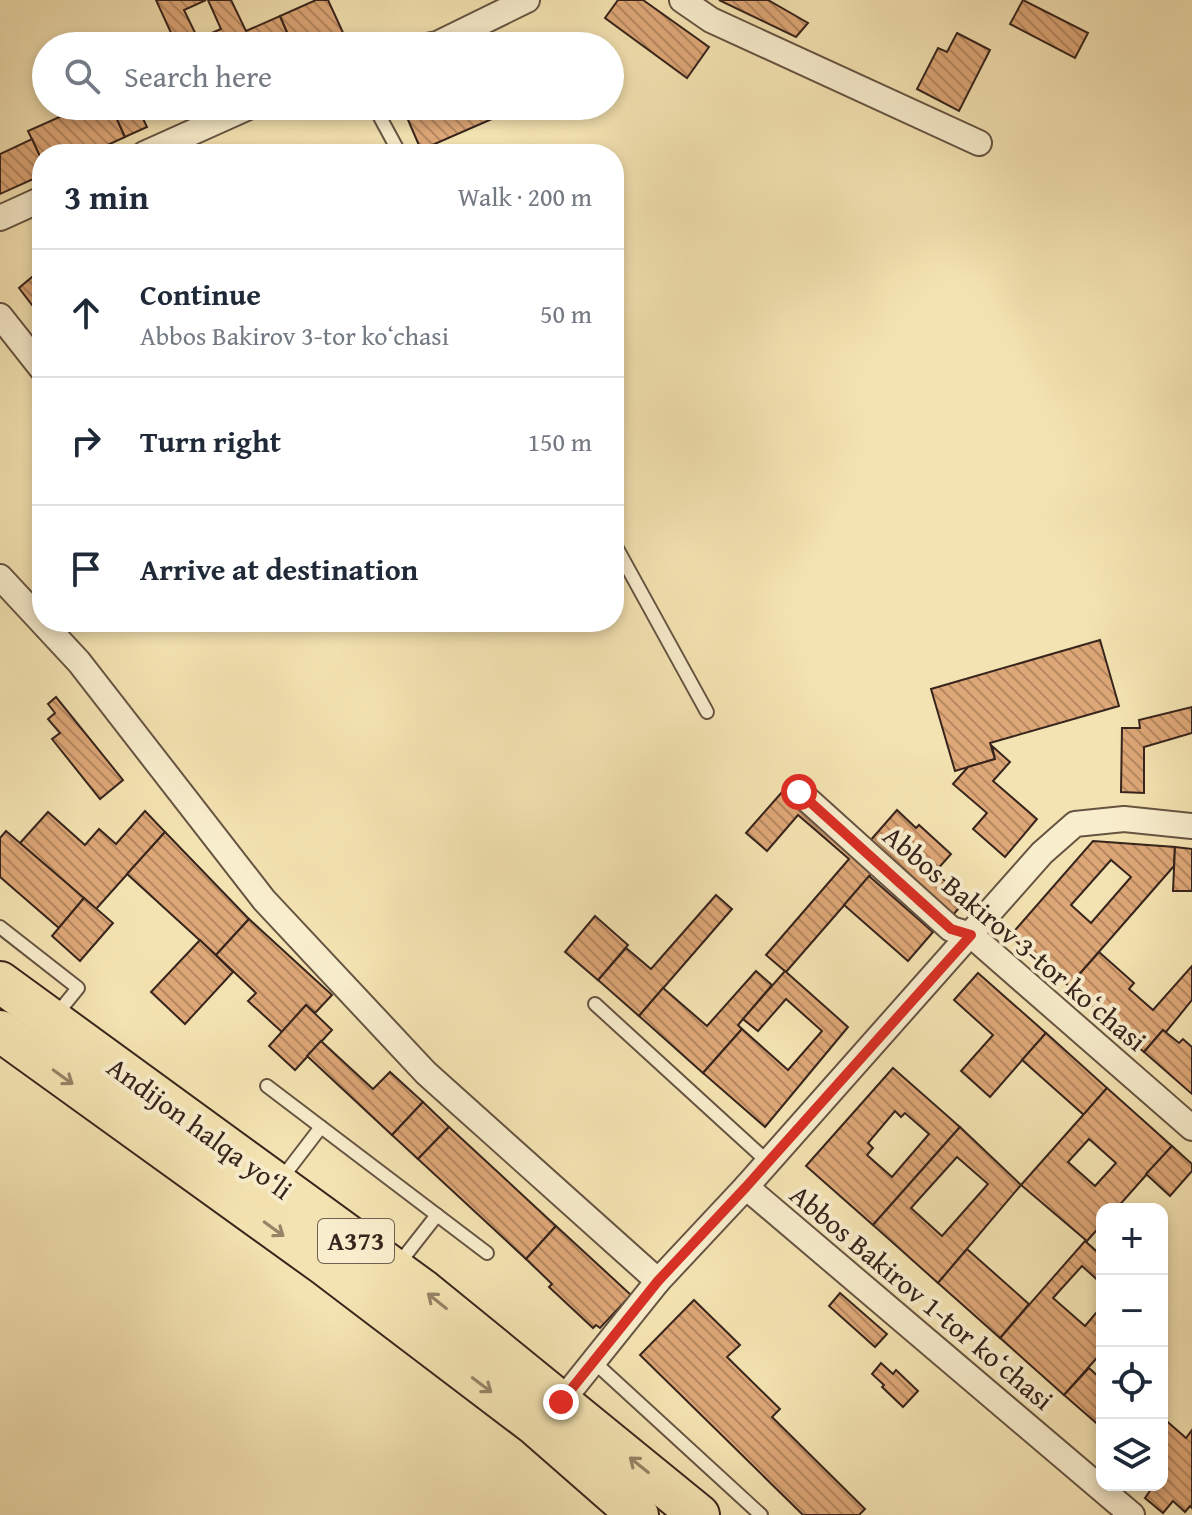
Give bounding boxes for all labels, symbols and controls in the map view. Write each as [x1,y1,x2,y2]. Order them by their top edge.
search box [32,32,624,120]
icon: search [60,54,104,98]
text: Search here [124,54,272,98]
text: 3 min [64,172,149,221]
text: Walk · 200 m [458,177,592,216]
text: Continue [140,272,261,316]
icon: ahead [64,291,108,335]
text: 50 m [540,294,592,333]
text: Abbos Bakirov 3-tor koʻchasi [140,316,449,355]
icon: right [64,419,108,463]
text: Turn right [140,419,281,463]
text: 150 m [527,422,592,461]
icon: arrive [64,547,108,591]
text: Arrive at destination [140,547,418,591]
route start [781,774,817,810]
street label: Abbos Bakirov 3-tor koʻchasi [875,815,1156,1060]
street label: Andijon halqa yo‘li [99,1046,302,1209]
one-way arrow [52,1069,74,1085]
street label: Abbos Bakirov 1-tor koʻchasi [782,1174,1063,1419]
map controls [1096,1203,1168,1491]
button: + [1096,1203,1168,1275]
road number: A373 [318,1219,394,1263]
one-way arrow [263,1221,285,1237]
button: − [1096,1275,1168,1347]
one-way arrow [427,1293,448,1310]
button: locate [1096,1347,1168,1419]
one-way arrow [471,1376,492,1393]
route end [543,1384,579,1420]
button: layers [1096,1419,1168,1491]
one-way arrow [629,1456,650,1474]

